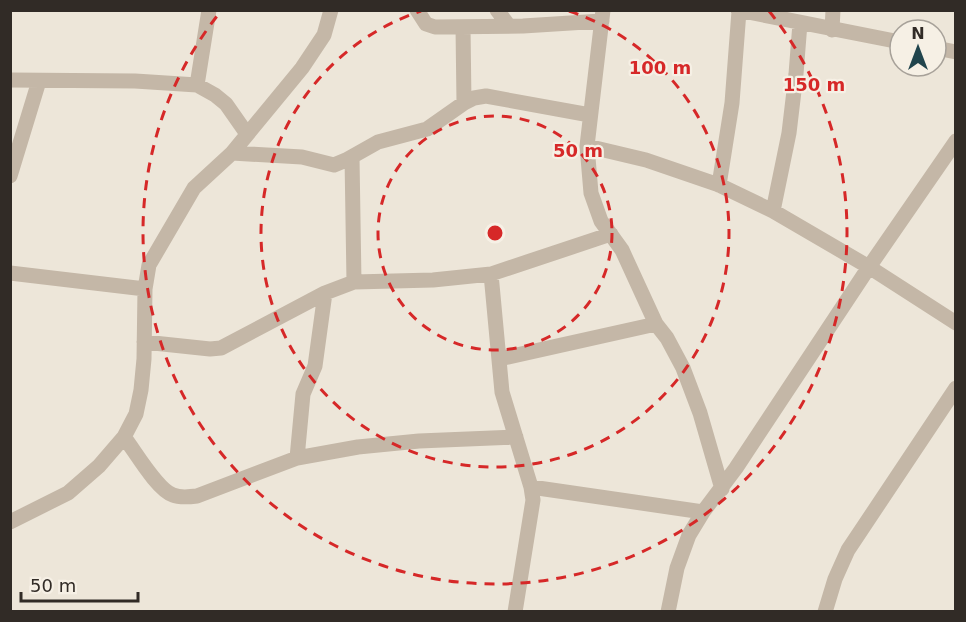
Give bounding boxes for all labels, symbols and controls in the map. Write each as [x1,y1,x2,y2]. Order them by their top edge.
north arrow [888,18,948,78]
text: N [911,24,925,43]
text: 100 m [629,57,691,78]
text: 150 m [783,74,845,95]
text: 50 m [553,140,603,161]
centre of rings [485,223,505,243]
scale bar [21,565,138,603]
text: 50 m [30,575,76,596]

